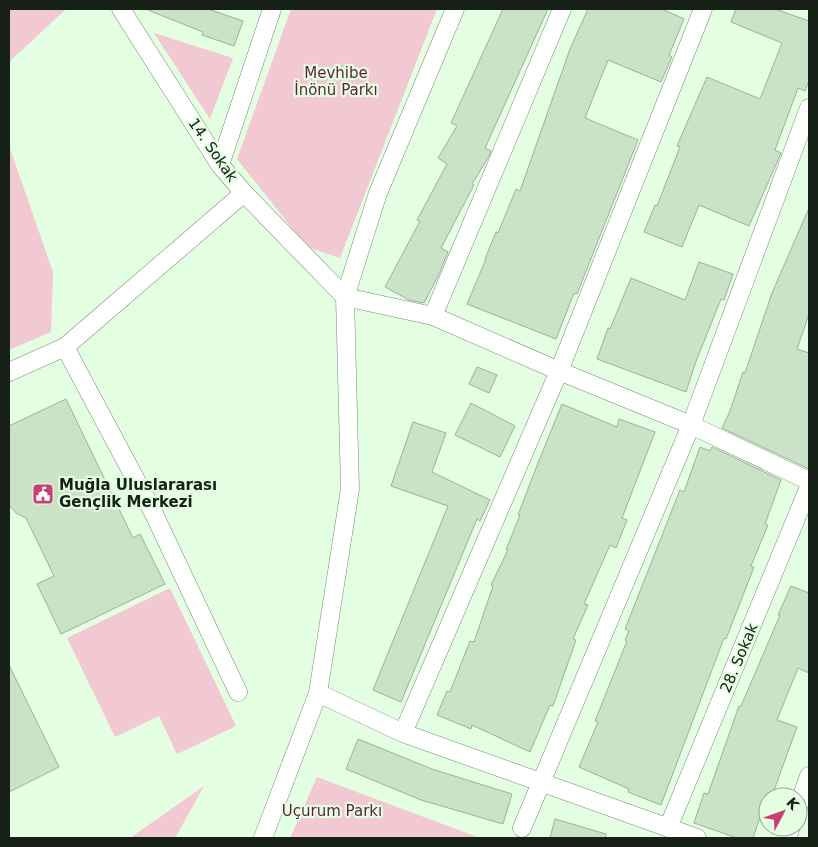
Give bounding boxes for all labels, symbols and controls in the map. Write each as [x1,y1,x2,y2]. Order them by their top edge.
park label: Mevhibe İnönü Parkı [294,64,378,99]
street label: 14. Sokak [185,115,242,186]
place label: Muğla Uluslararası Gençlik Merkezi [59,476,217,511]
public building icon: Muğla Uluslararası Gençlik Merkezi [31,482,55,506]
street label: 28. Sokak [716,620,762,695]
north arrow [758,787,808,837]
text: K [783,794,803,814]
park label: Uçurum Parkı [282,802,382,820]

